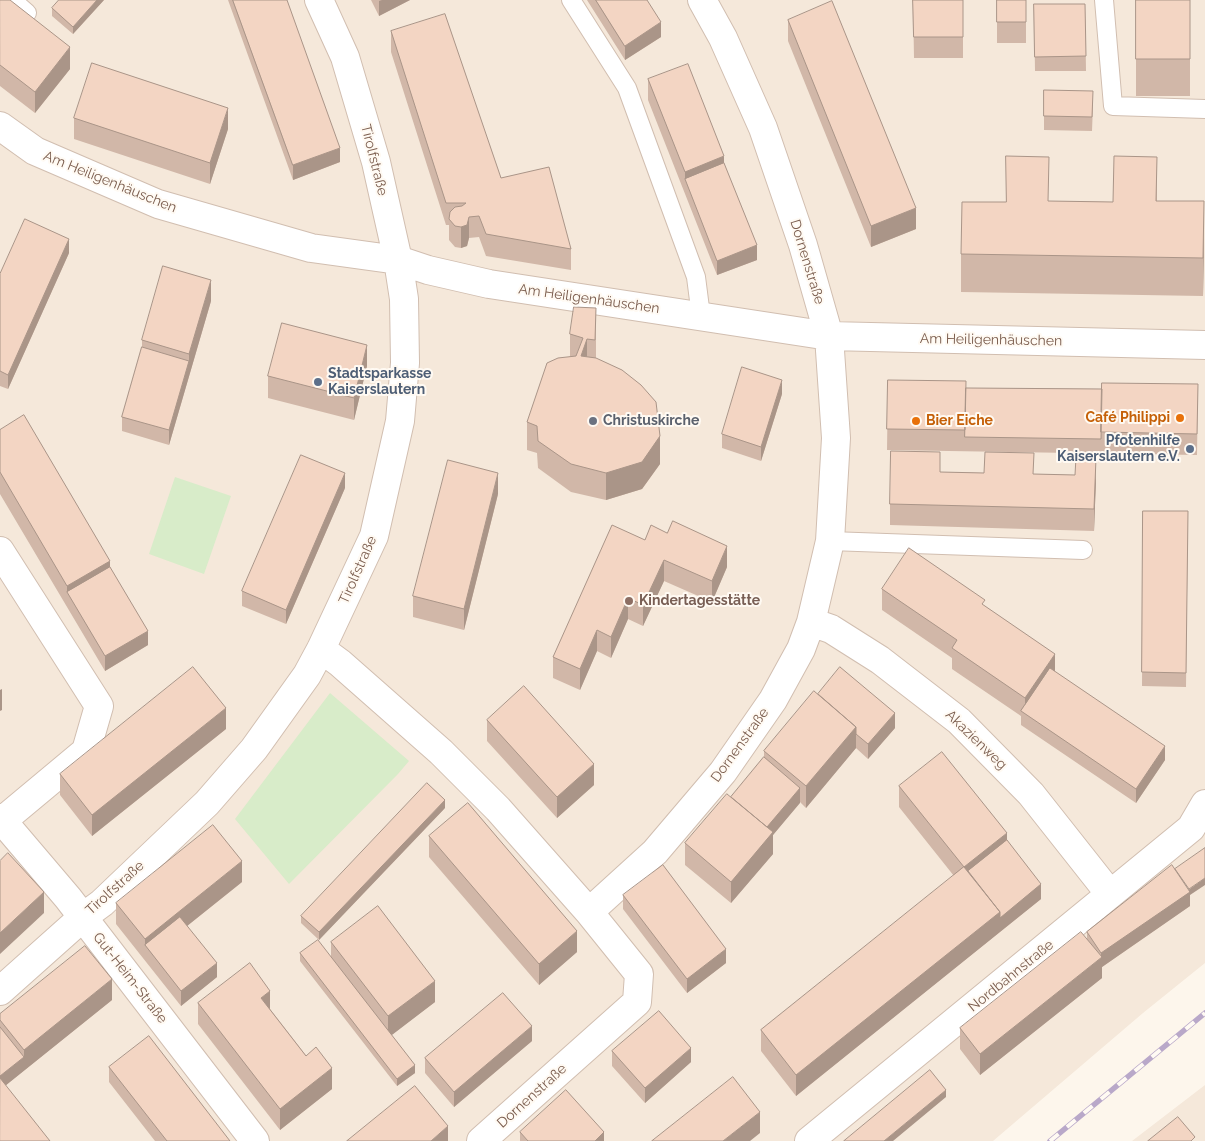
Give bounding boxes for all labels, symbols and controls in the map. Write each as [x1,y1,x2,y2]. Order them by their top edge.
street label: Tirolfstraße [357,123,391,197]
street label: Am Heiligenhäuschen [41,148,179,216]
street label: Dornenstraße [786,218,828,306]
street label: Am Heiligenhäuschen [517,281,661,317]
street label: Am Heiligenhäuschen [920,330,1062,350]
place label: Stadtsparkasse Kaiserslautern [328,366,431,398]
marker: Stadtsparkasse Kaiserslautern [312,376,324,388]
place label: Café Philippi [1085,410,1170,426]
marker: Café Philippi [1174,412,1186,424]
place label: Christuskirche [603,413,699,429]
place label: Bier Eiche [926,413,993,429]
marker: Christuskirche [587,415,599,427]
marker: Bier Eiche [910,415,922,427]
place label: Pfotenhilfe Kaiserslautern e.V. [1057,433,1180,466]
marker: Pfotenhilfe Kaiserslautern e.V. [1184,443,1196,455]
street label: Tirolfstraße [335,533,381,607]
place label: Kindertagesstätte [639,593,760,609]
marker: Kindertagesstätte [623,595,635,607]
street label: Dornenstraße [707,705,773,785]
street label: Akazienweg [942,707,1010,773]
street label: Tirolfstraße [82,857,148,919]
street label: Gut-Heim-Straße [89,929,171,1027]
street label: Nordbahnstraße [965,936,1057,1016]
street label: Dornenstraße [494,1060,570,1132]

